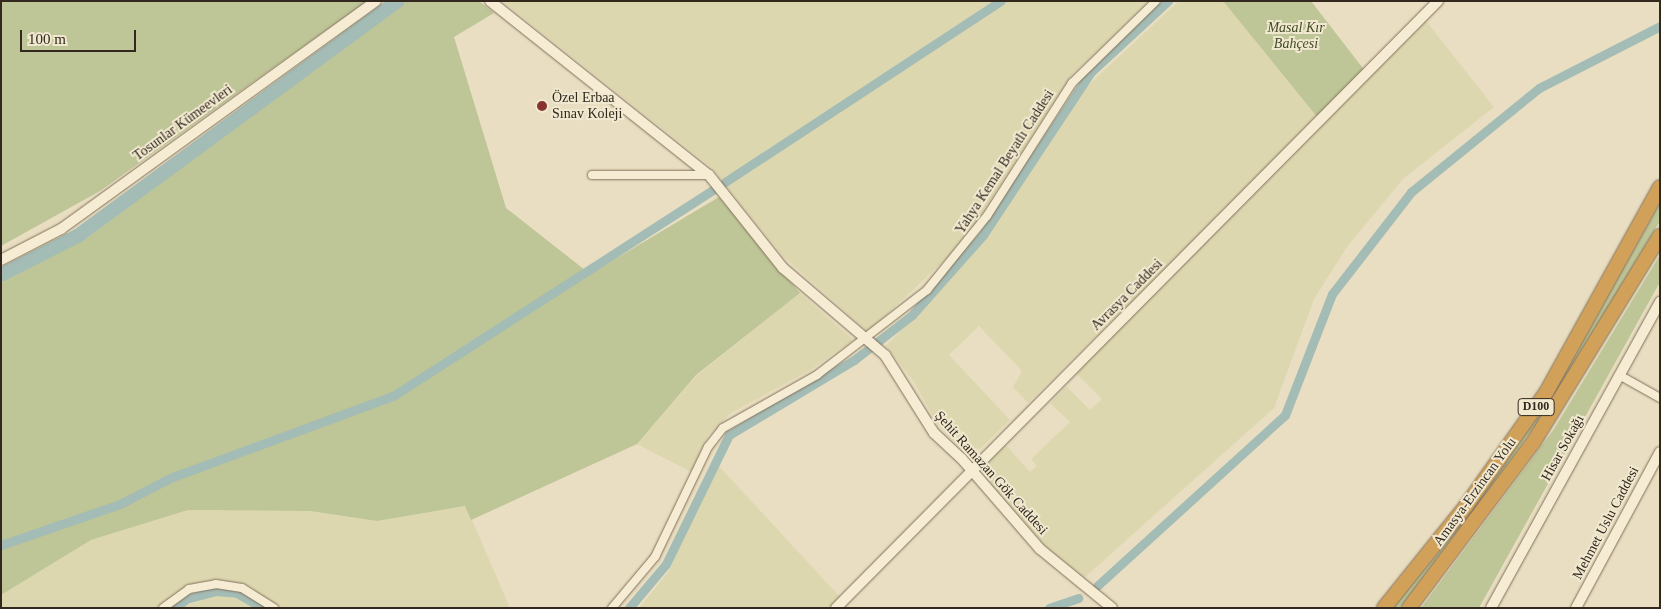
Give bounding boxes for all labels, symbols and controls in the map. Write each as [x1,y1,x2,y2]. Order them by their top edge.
scale bar [22,20,139,52]
park label: Masal Kır Bahçesi [1267,20,1325,52]
text: 100 m [28,31,66,47]
street label: Tosunlar Kümeevleri [130,81,236,165]
street label: Yahya Kemal Beyatlı Caddesi [952,87,1058,237]
place label: Özel Erbaa Sınav Koleji [552,90,622,122]
marker: Özel Erbaa Sınav Koleji [536,100,548,112]
street label: Avrasya Caddesi [1088,256,1166,334]
road number: D100 [1517,398,1555,417]
street label: Şehit Ramazan Gök Caddesi [931,408,1051,538]
street label: Hisar Sokağı [1538,412,1588,484]
street label: Amasya-Erzincan Yolu [1430,434,1520,550]
street label: Mehmet Uslu Caddesi [1569,464,1643,582]

